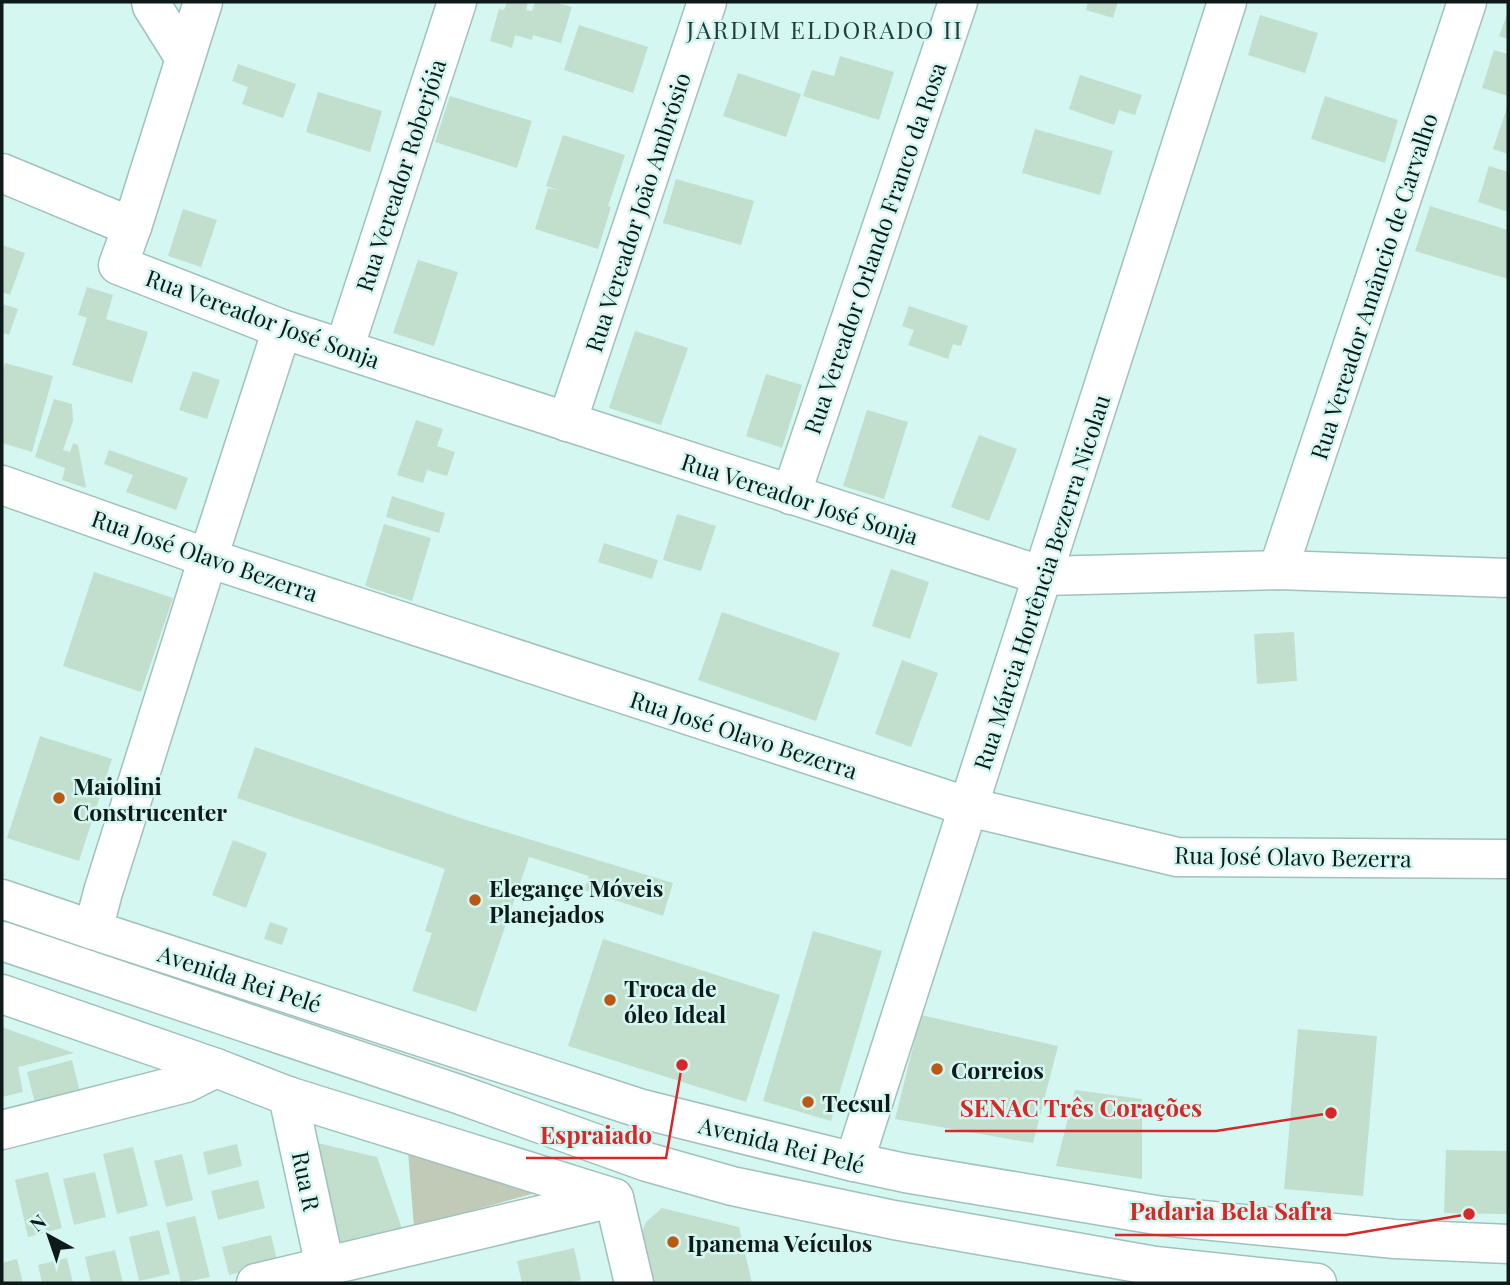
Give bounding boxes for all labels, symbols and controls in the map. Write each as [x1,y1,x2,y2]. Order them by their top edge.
district label: JARDIM ELDORADO II [685,13,964,45]
street label: Rua Vereador Roberjóia [348,54,452,295]
street label: Rua Vereador Orlando Franco da Rosa [796,57,953,438]
street label: Rua Vereador João Ambrósio [577,68,697,356]
street label: Rua Vereador Amâncio de Carvalho [1302,109,1444,463]
street label: Rua Vereador José Sonja [142,261,385,375]
street label: Rua Márcia Hortência Bezerra Nicolau [966,390,1116,774]
street label: Rua Vereador José Sonja [678,445,923,551]
street label: Rua José Olavo Bezerra [88,502,323,608]
street label: Rua José Olavo Bezerra [626,683,862,786]
place label: Maiolini Construcenter [73,770,227,827]
marker: Maiolini Construcenter [51,790,67,806]
street label: Rua José Olavo Bezerra [1174,838,1412,874]
place label: Elegançe Móveis Planejados [489,872,663,929]
marker: Elegançe Móveis Planejados [467,892,483,908]
street label: Avenida Rei Pelé [154,937,326,1019]
place label: Troca de óleo Ideal [624,972,726,1029]
marker: Troca de óleo Ideal [602,992,618,1008]
place label: Correios [951,1054,1044,1085]
marker: Correios [929,1061,945,1077]
callout: SENAC Três Corações [945,1086,1216,1131]
place label: Tecsul [822,1087,891,1118]
text: SENAC Três Corações [960,1091,1202,1123]
marker: Tecsul [800,1094,816,1110]
street label: Avenida Rei Pelé [695,1108,868,1180]
callout: Espraiado [526,1113,666,1158]
text: Espraiado [540,1118,652,1150]
street label: Rua R [286,1148,329,1215]
callout: Padaria Bela Safra [1115,1190,1346,1235]
text: Padaria Bela Safra [1129,1194,1333,1226]
north arrow [14,1201,84,1271]
text: N [24,1208,51,1237]
place label: Ipanema Veículos [687,1227,872,1258]
marker: Ipanema Veículos [665,1234,681,1250]

